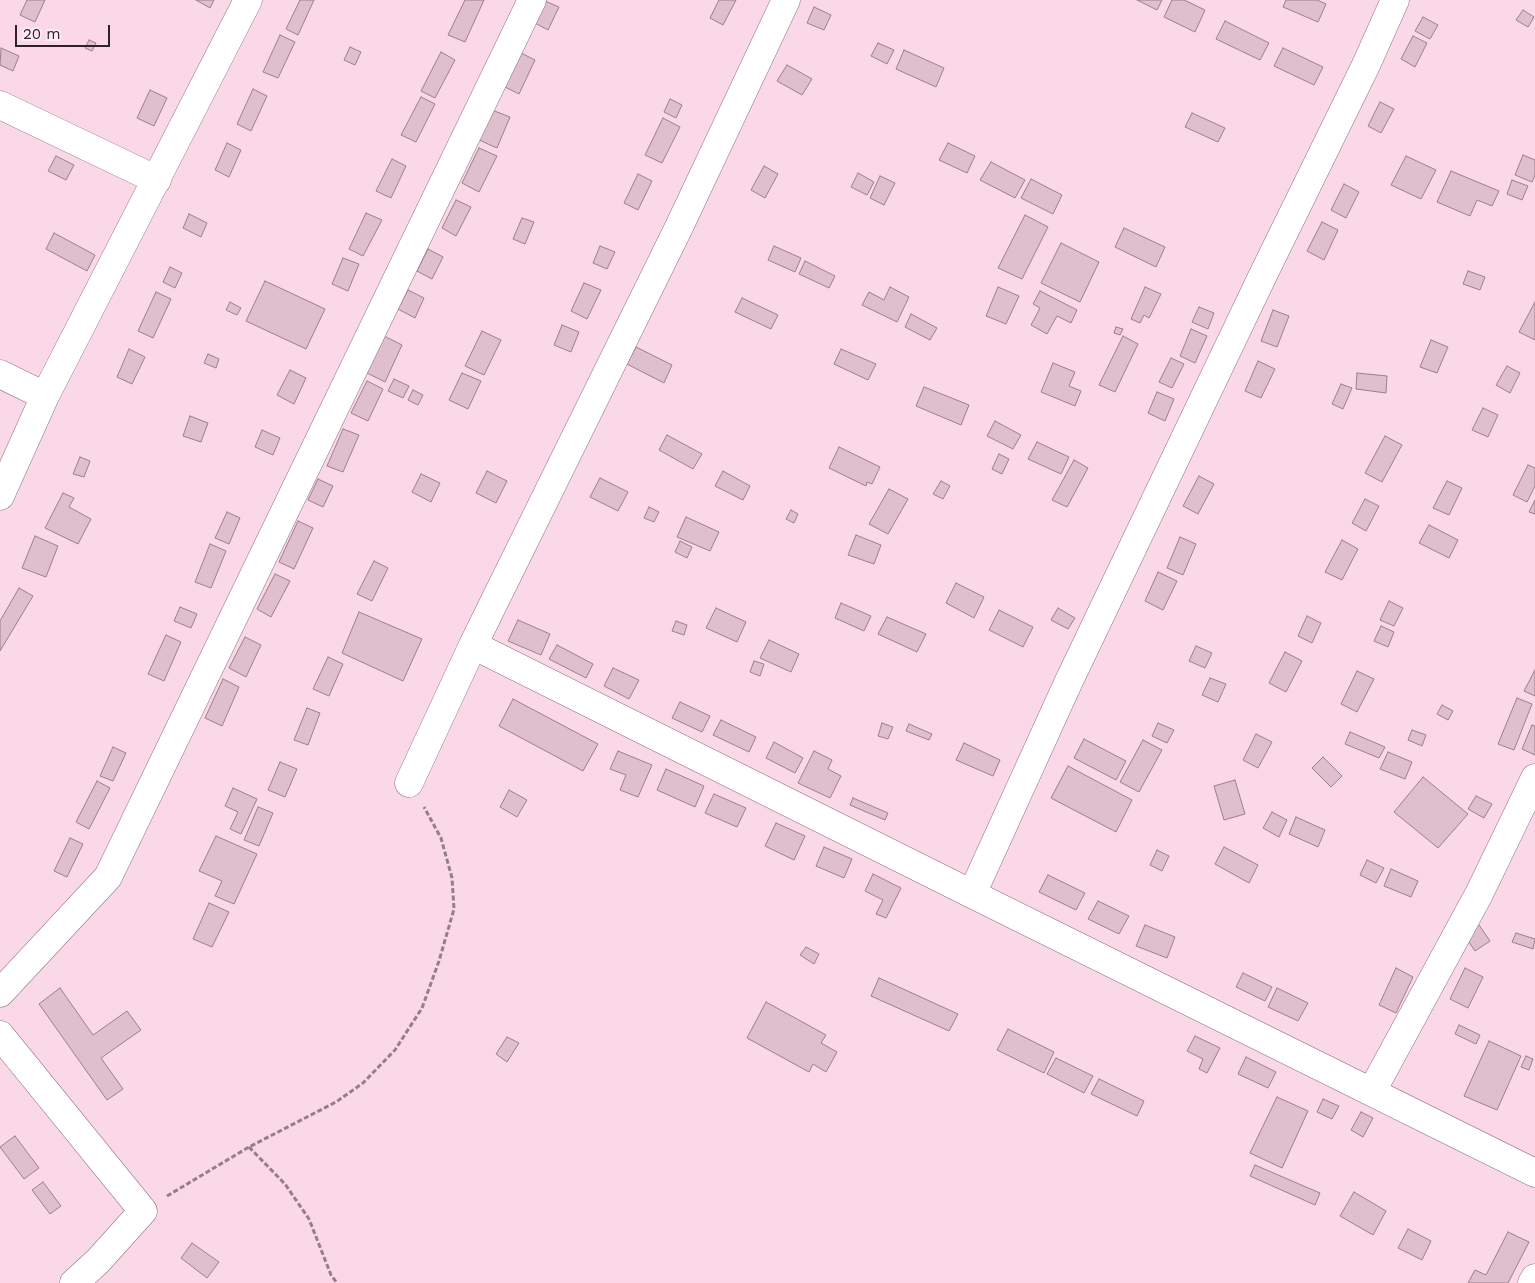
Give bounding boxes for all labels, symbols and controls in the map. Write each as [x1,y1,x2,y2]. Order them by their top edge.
scale bar [18,15,112,47]
text: 20 m [23,25,61,43]

